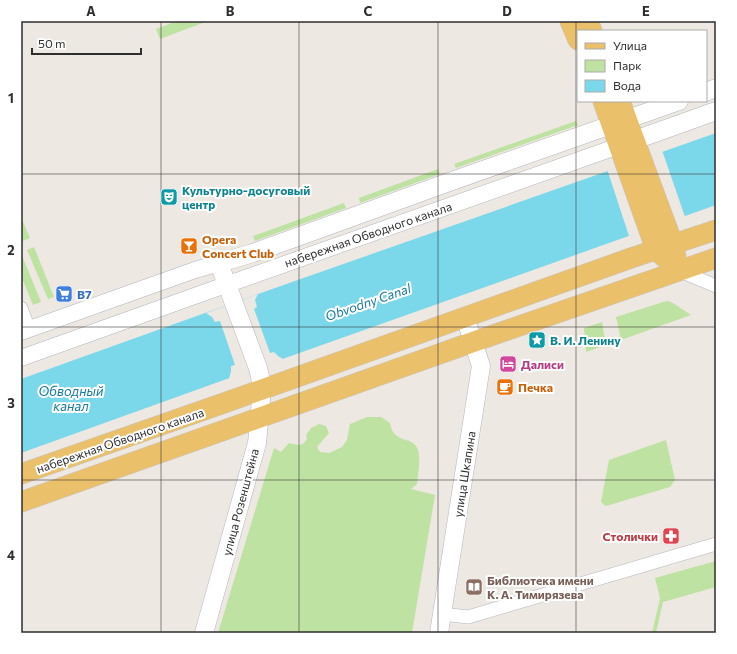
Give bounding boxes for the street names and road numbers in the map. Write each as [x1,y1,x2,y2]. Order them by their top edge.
street label: набережная Обводного канала [282,199,454,269]
street label: набережная Обводного канала [34,405,206,475]
street label: улица Шкапина [450,430,478,518]
street label: улица Розенштейна [219,447,261,557]

